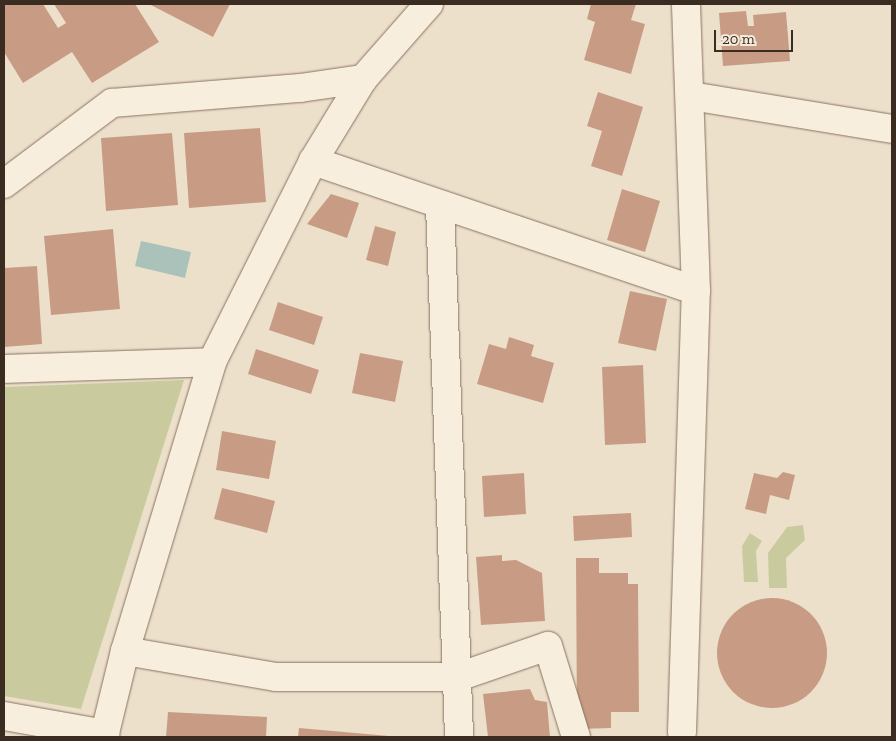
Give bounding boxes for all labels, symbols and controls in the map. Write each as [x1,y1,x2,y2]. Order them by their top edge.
scale bar [716,20,795,52]
text: 20 m [722,30,755,48]

